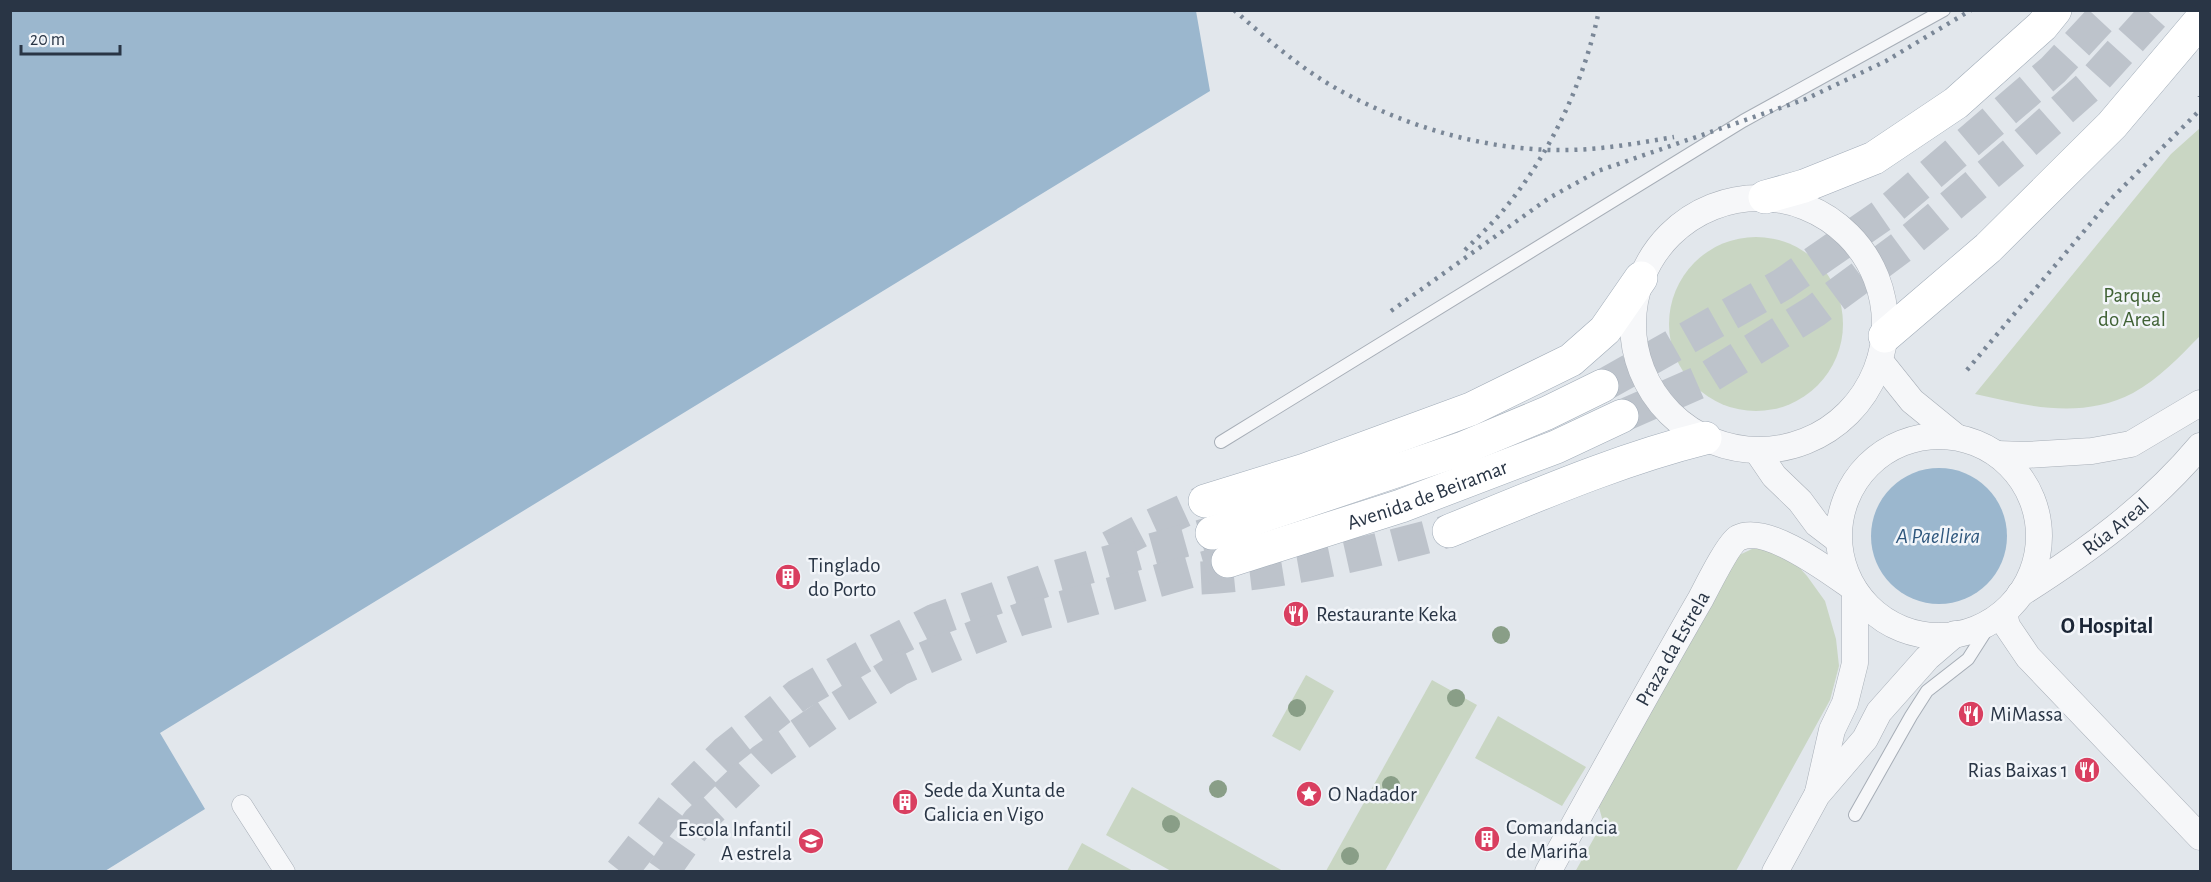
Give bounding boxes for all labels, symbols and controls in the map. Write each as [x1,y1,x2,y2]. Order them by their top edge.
scale bar [21,18,120,56]
text: 20 m [30,31,65,49]
park label: Parque do Areal [2098,285,2166,330]
street label: Avenida de Beiramar [1344,456,1511,533]
street label: Rúa Areal [2078,494,2153,559]
water label: A Paelleira [1895,525,1980,547]
place label: Tinglado do Porto [808,555,881,600]
building icon: Tinglado do Porto [773,562,803,592]
street label: Praza da Estrela [1632,587,1713,709]
restaurant icon: Restaurante Keka [1281,599,1311,629]
place label: Restaurante Keka [1316,604,1458,625]
district label: O Hospital [2061,615,2153,637]
restaurant icon: MiMassa [1956,699,1986,729]
place label: MiMassa [1990,704,2063,725]
restaurant icon: Rias Baixas 1 [2072,755,2102,785]
place label: Rias Baixas 1 [1967,760,2068,781]
place icon: O Nadador [1294,779,1324,809]
place label: Sede da Xunta de Galicia en Vigo [924,780,1065,825]
place label: O Nadador [1328,784,1417,805]
building icon: Sede da Xunta de Galicia en Vigo [890,787,920,817]
place label: Comandancia de Mariña [1506,817,1618,862]
place label: Escola Infantil A estrela [678,819,792,864]
building icon: Comandancia de Mariña [1472,824,1502,854]
school or university icon: Escola Infantil A estrela [796,826,826,856]

